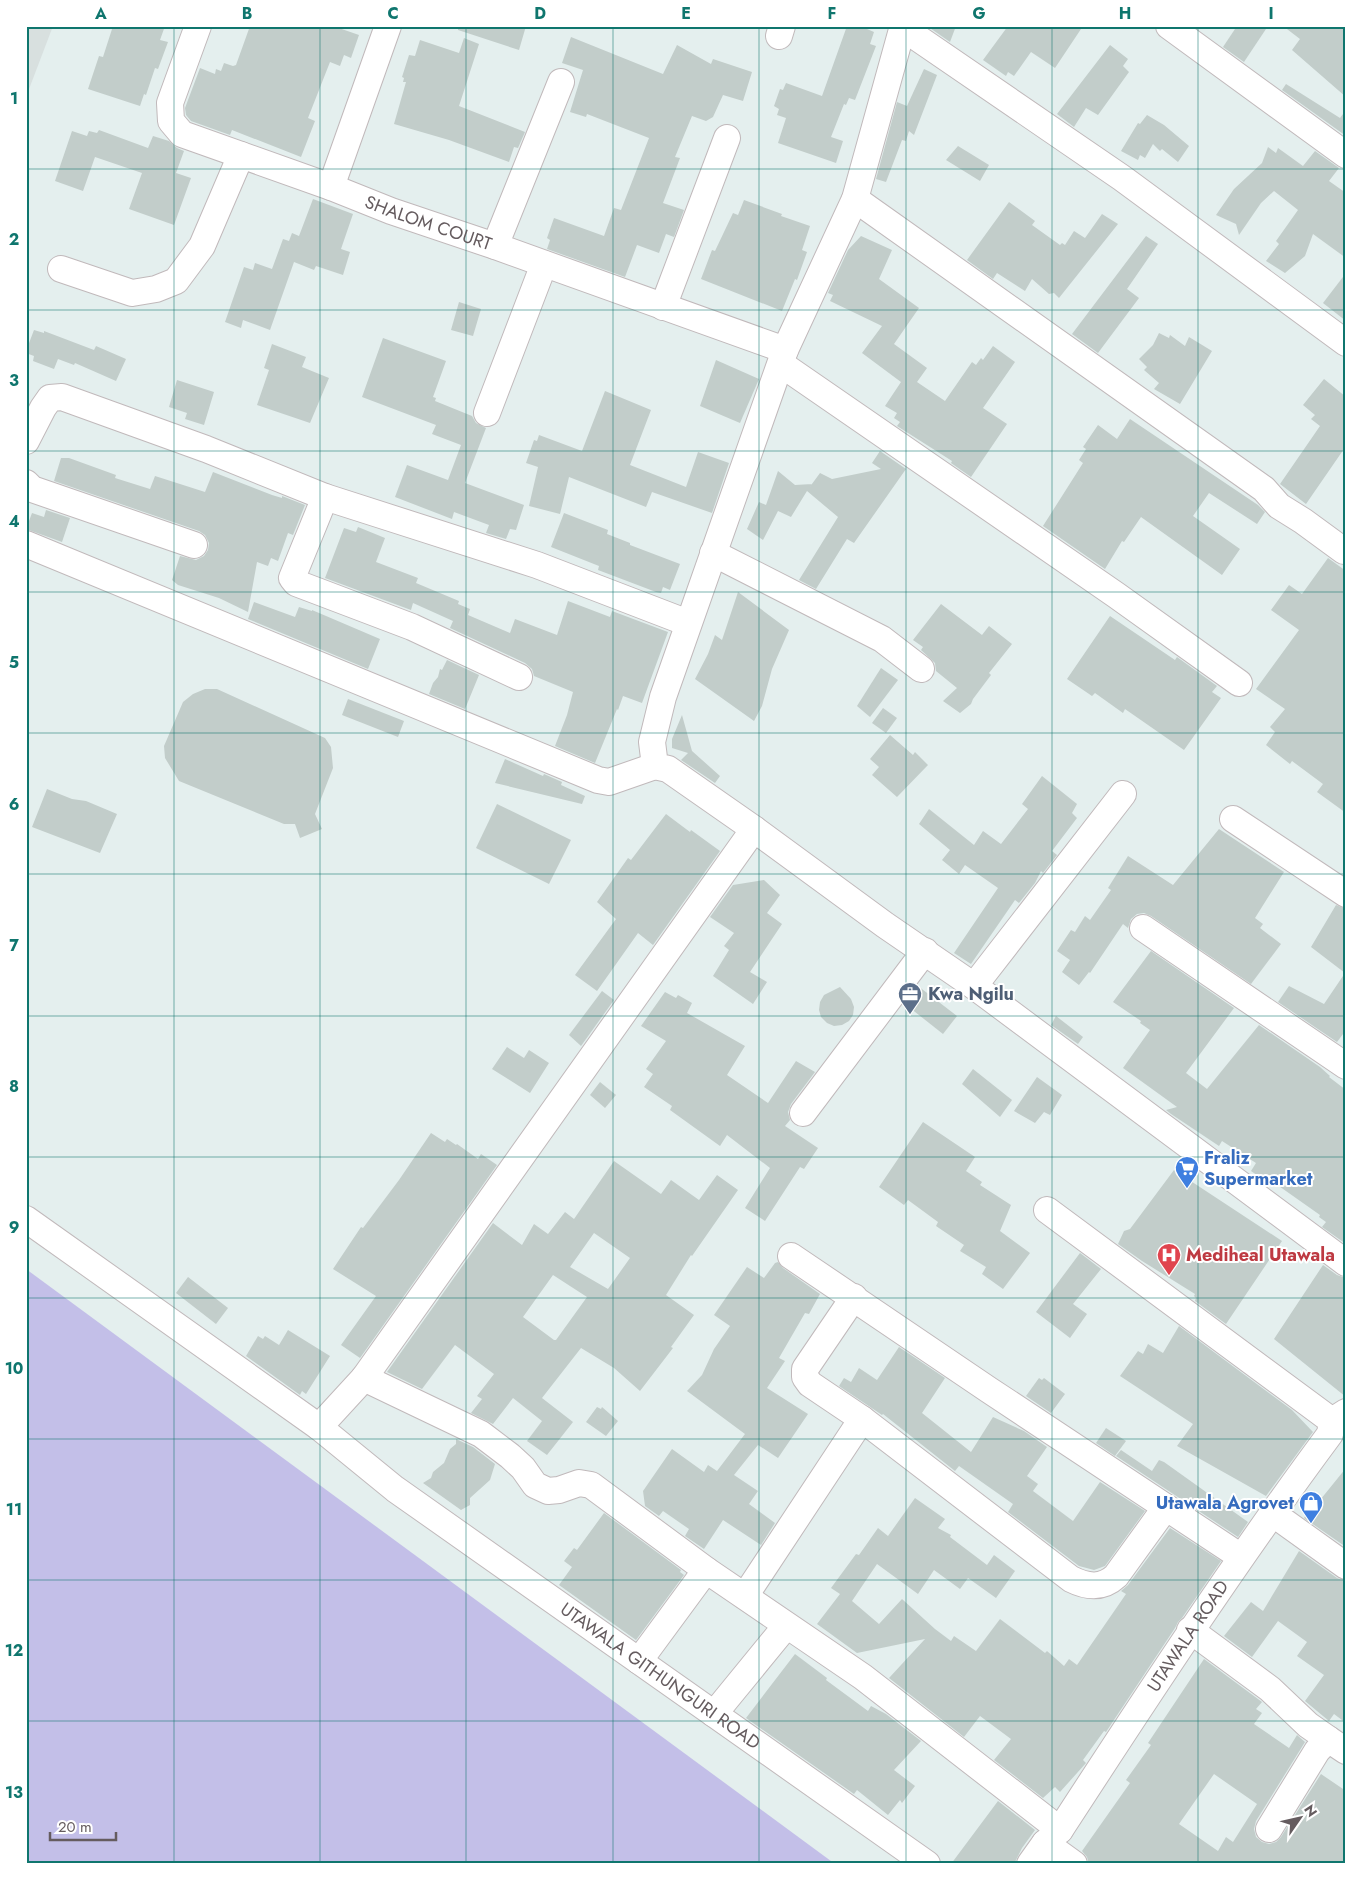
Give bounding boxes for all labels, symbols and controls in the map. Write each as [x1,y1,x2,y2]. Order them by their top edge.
text: A [94,2,107,25]
text: B [242,2,252,25]
text: C [387,2,399,25]
text: D [534,2,546,25]
text: E [681,2,691,25]
text: F [828,2,836,25]
text: G [972,2,986,25]
text: H [1119,2,1131,25]
text: I [1268,2,1274,25]
text: 1 [10,87,18,110]
street label: SHALOM COURT [361,189,496,257]
text: 2 [9,228,19,251]
text: 3 [9,369,19,392]
text: 4 [8,510,20,533]
text: 5 [9,651,19,674]
text: 6 [9,793,19,816]
text: 7 [9,934,19,957]
office icon: Kwa Ngilu [897,981,923,1015]
place label: Kwa Ngilu [928,981,1014,1007]
text: 8 [9,1075,19,1098]
place label: Fraliz Supermarket [1204,1145,1313,1192]
supermarket icon: Fraliz Supermarket [1174,1155,1200,1189]
text: 9 [9,1216,19,1239]
hospital icon: Mediheal Utawala [1156,1242,1182,1276]
place label: Mediheal Utawala [1186,1242,1335,1268]
text: 10 [5,1357,23,1380]
place label: Utawala Agrovet [1156,1490,1294,1516]
shop icon: Utawala Agrovet [1298,1490,1324,1524]
text: 11 [6,1498,22,1521]
street label: UTAWALA ROAD [1141,1575,1235,1697]
street label: UTAWALA GITHUNGURI ROAD [555,1596,766,1756]
text: 12 [5,1639,23,1662]
text: 13 [5,1781,23,1804]
north arrow [1274,1792,1324,1842]
text: N [1299,1801,1322,1821]
scale bar [50,1810,116,1842]
text: 20 m [58,1816,92,1838]

